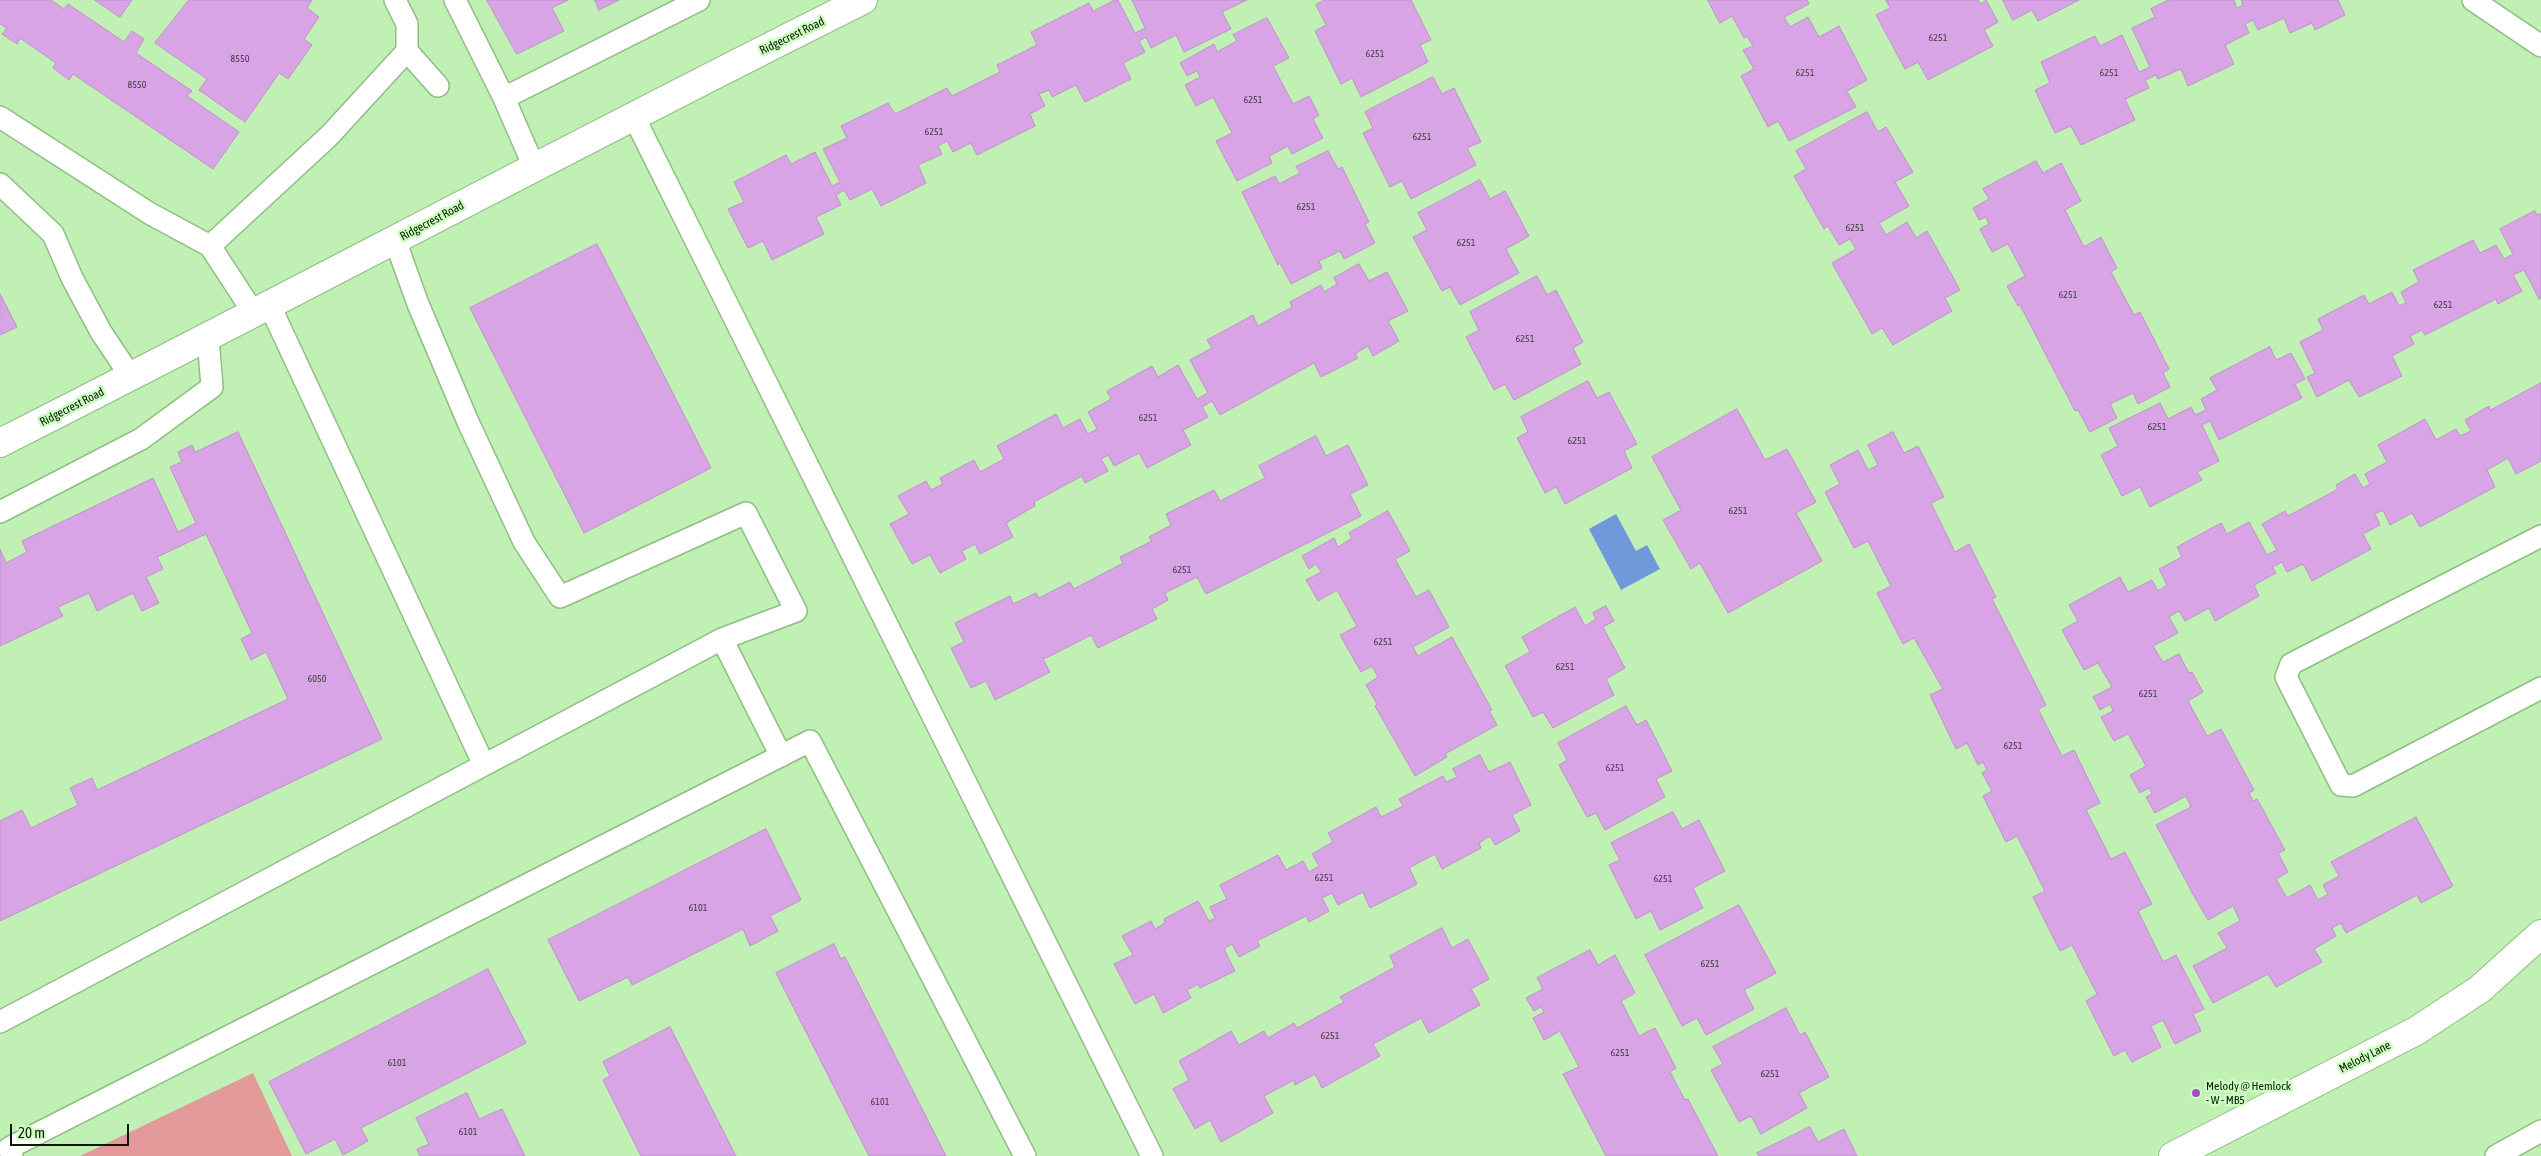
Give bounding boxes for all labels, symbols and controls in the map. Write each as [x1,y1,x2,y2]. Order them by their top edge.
street label: Ridgecrest Road [757,14,827,58]
house number: 6251 [1929,32,1947,44]
house number: 6251 [1366,48,1384,60]
house number: 8550 [231,53,249,65]
house number: 6251 [1796,67,1814,79]
house number: 6251 [2100,67,2118,79]
house number: 8550 [128,79,146,91]
house number: 6251 [1244,94,1262,106]
house number: 6251 [925,126,943,138]
house number: 6251 [1413,131,1431,143]
street label: Ridgecrest Road [398,198,466,244]
house number: 6251 [1297,201,1315,213]
house number: 6251 [1846,222,1864,234]
house number: 6251 [1457,237,1475,249]
house number: 6251 [2059,289,2077,301]
house number: 6251 [2434,299,2452,311]
house number: 6251 [1516,333,1534,345]
street label: Ridgecrest Road [37,385,107,429]
house number: 6251 [1139,412,1157,424]
house number: 6251 [2148,421,2166,433]
house number: 6251 [1568,435,1586,447]
house number: 6251 [1729,505,1747,517]
house number: 6251 [1173,564,1191,576]
house number: 6251 [1374,636,1392,648]
house number: 6251 [1556,661,1574,673]
house number: 6050 [308,673,326,685]
house number: 6251 [2139,688,2157,700]
house number: 6251 [2004,740,2022,752]
house number: 6251 [1606,762,1624,774]
house number: 6251 [1315,872,1333,884]
house number: 6251 [1654,873,1672,885]
house number: 6101 [689,902,707,914]
house number: 6251 [1701,958,1719,970]
house number: 6251 [1321,1030,1339,1042]
street label: Melody Lane [2337,1038,2393,1076]
house number: 6251 [1611,1047,1629,1059]
house number: 6101 [388,1057,406,1069]
house number: 6251 [1761,1068,1779,1080]
place label: Melody @ Hemlock - W - MB5 [2206,1079,2291,1107]
marker: Melody @ Hemlock - W - MB5 [2190,1087,2202,1099]
house number: 6101 [871,1096,889,1108]
scale bar [12,1114,131,1146]
text: 20 m [18,1124,45,1141]
house number: 6101 [459,1126,477,1138]

